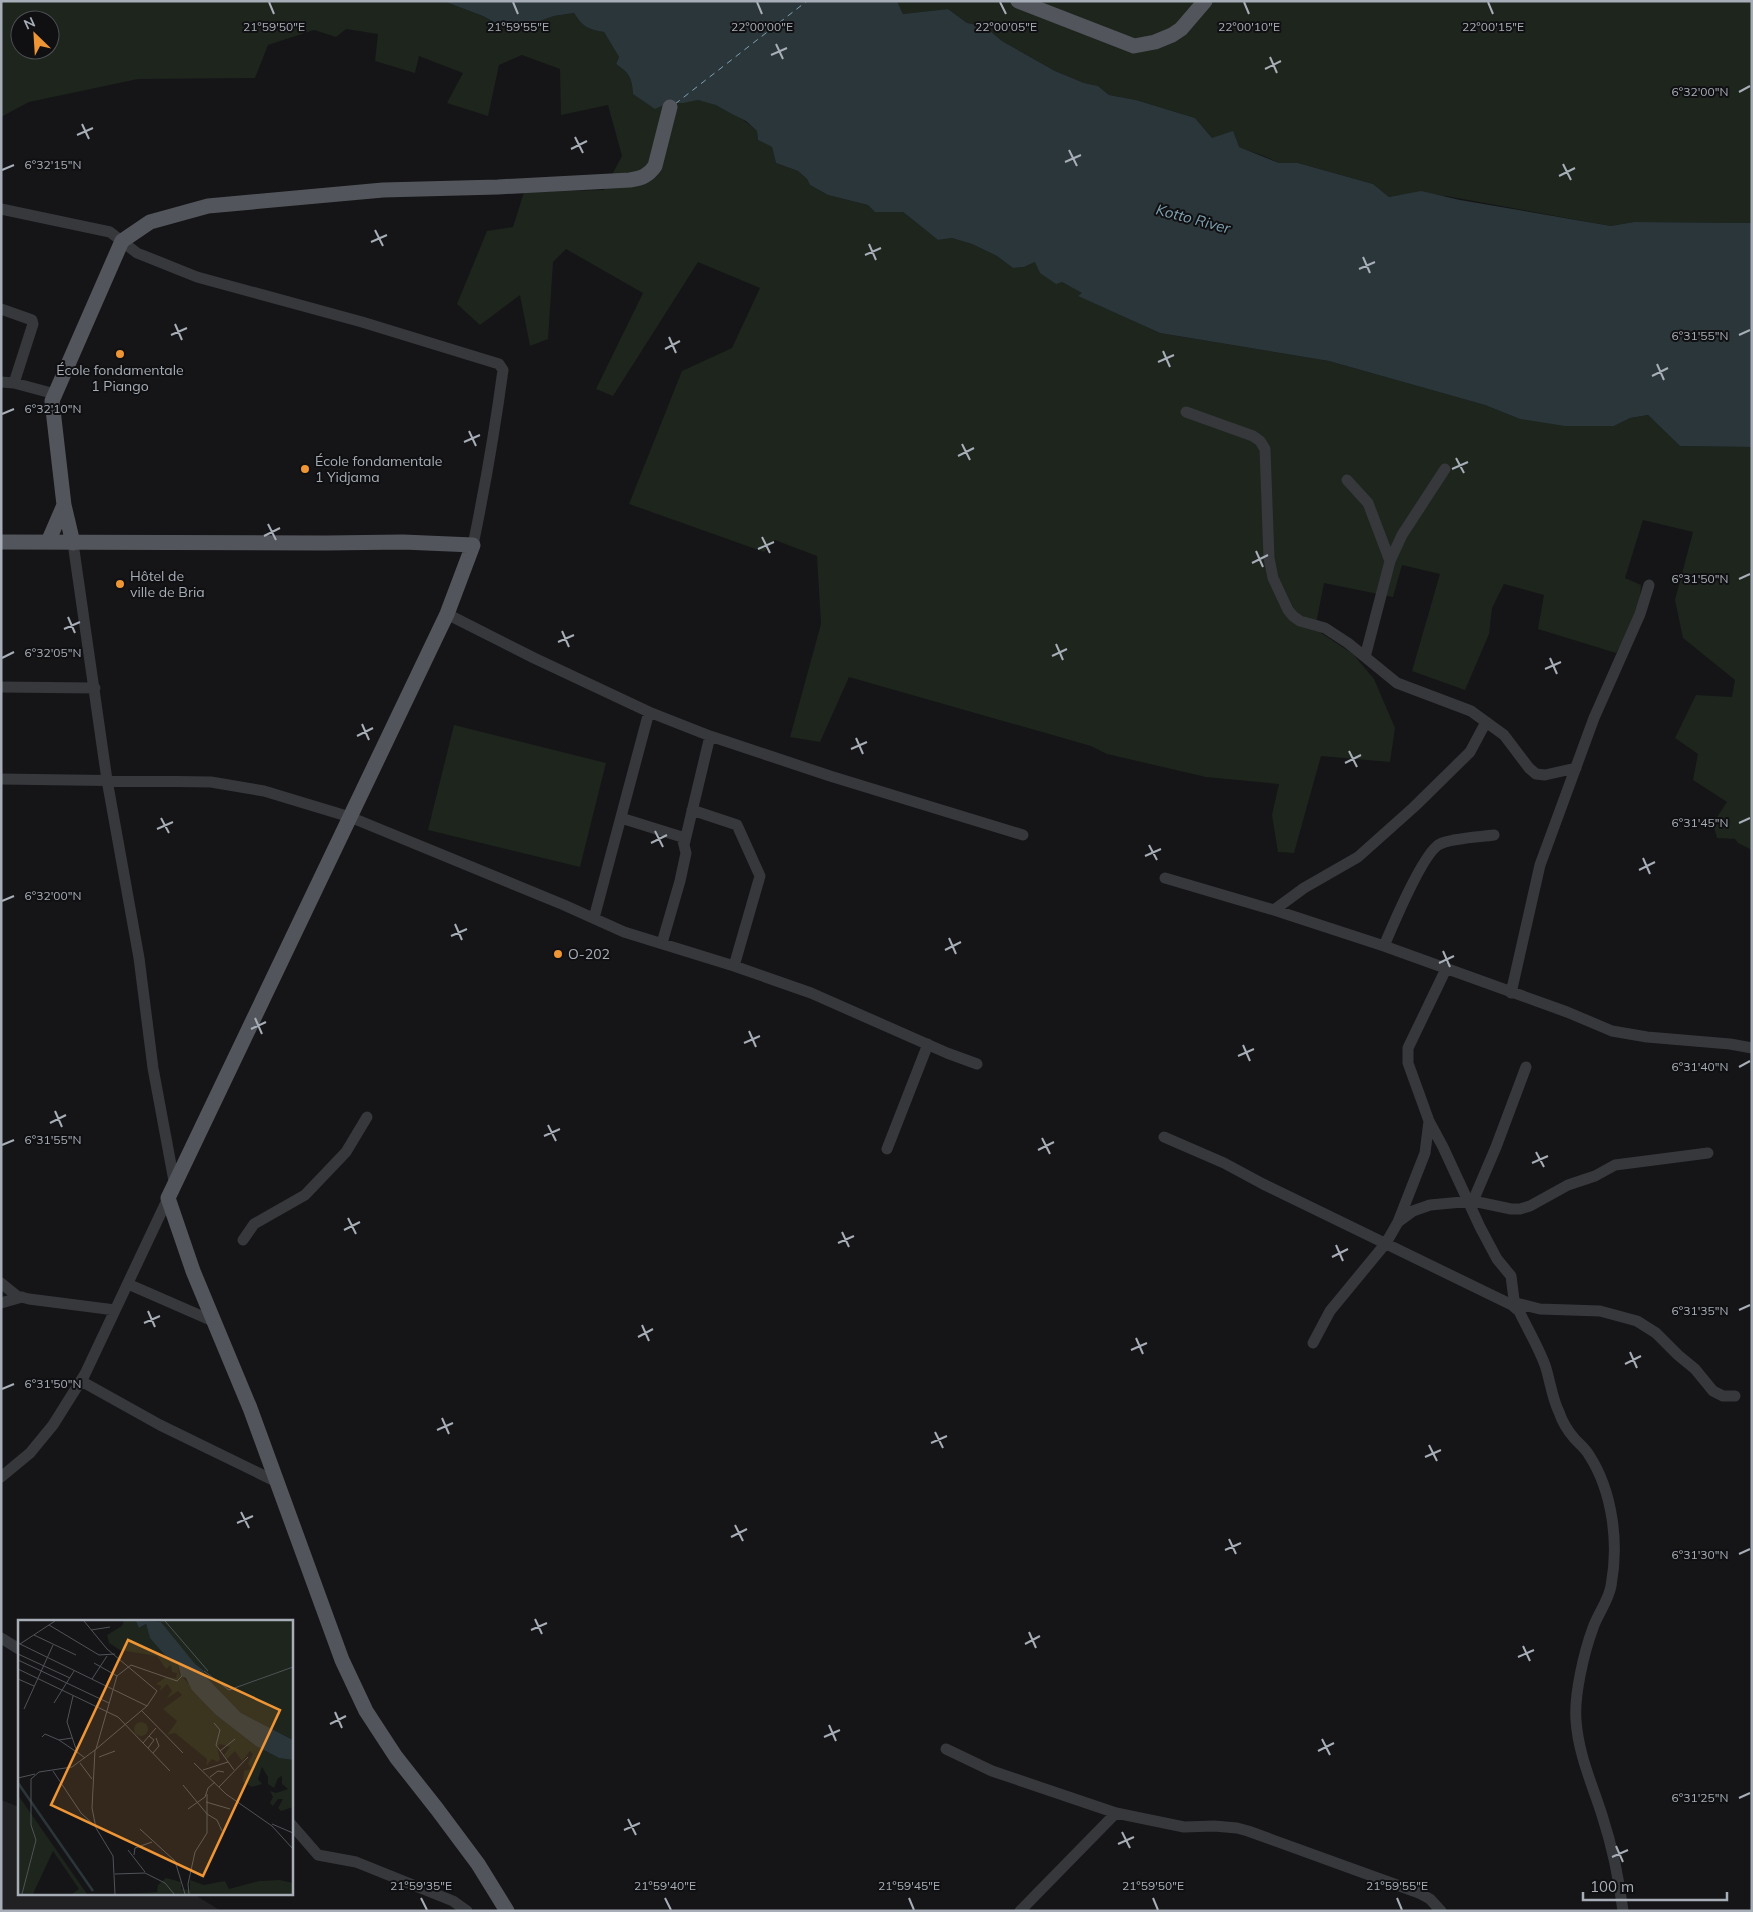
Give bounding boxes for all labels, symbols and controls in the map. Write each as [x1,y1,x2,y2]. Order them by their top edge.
north arrow [10,10,60,60]
text: N [21,13,38,34]
text: 21°59'50"E [243,19,305,34]
text: 21°59'55"E [487,19,549,34]
text: 22°00'00"E [731,19,793,34]
text: 22°00'05"E [975,19,1037,34]
text: 22°00'10"E [1218,19,1280,34]
text: 22°00'15"E [1462,19,1524,34]
text: 6°32'00"N [1672,84,1728,99]
text: 6°32'15"N [25,157,81,172]
water label: Kotto River [1154,200,1233,238]
text: 6°31'55"N [1672,328,1728,343]
marker: École fondamentale 1 Piango [114,348,126,360]
place label: École fondamentale 1 Piango [56,361,184,395]
text: 6°32'10"N [25,401,81,416]
place label: École fondamentale 1 Yidjama [315,452,442,486]
marker: École fondamentale 1 Yidjama [299,463,311,475]
place label: Hôtel de ville de Bria [130,567,205,601]
text: 6°31'50"N [1672,571,1728,586]
marker: Hôtel de ville de Bria [114,578,126,590]
text: 6°32'05"N [25,645,81,660]
text: 6°31'45"N [1672,815,1728,830]
text: 6°32'00"N [25,888,81,903]
place label: O-202 [568,945,610,963]
marker: O-202 [552,948,564,960]
text: 6°31'40"N [1672,1059,1728,1074]
text: 6°31'55"N [25,1132,81,1147]
text: 6°31'35"N [1672,1303,1728,1318]
text: 6°31'50"N [25,1376,81,1391]
text: 6°31'30"N [1672,1547,1728,1562]
inset map [18,1620,292,1894]
text: 6°31'25"N [1672,1790,1728,1805]
scale bar [1583,1870,1727,1902]
text: 100 m [1590,1877,1634,1896]
text: 21°59'35"E [390,1878,452,1893]
text: 21°59'40"E [634,1878,696,1893]
text: 21°59'45"E [878,1878,940,1893]
text: 21°59'50"E [1122,1878,1184,1893]
text: 21°59'55"E [1366,1878,1428,1893]

